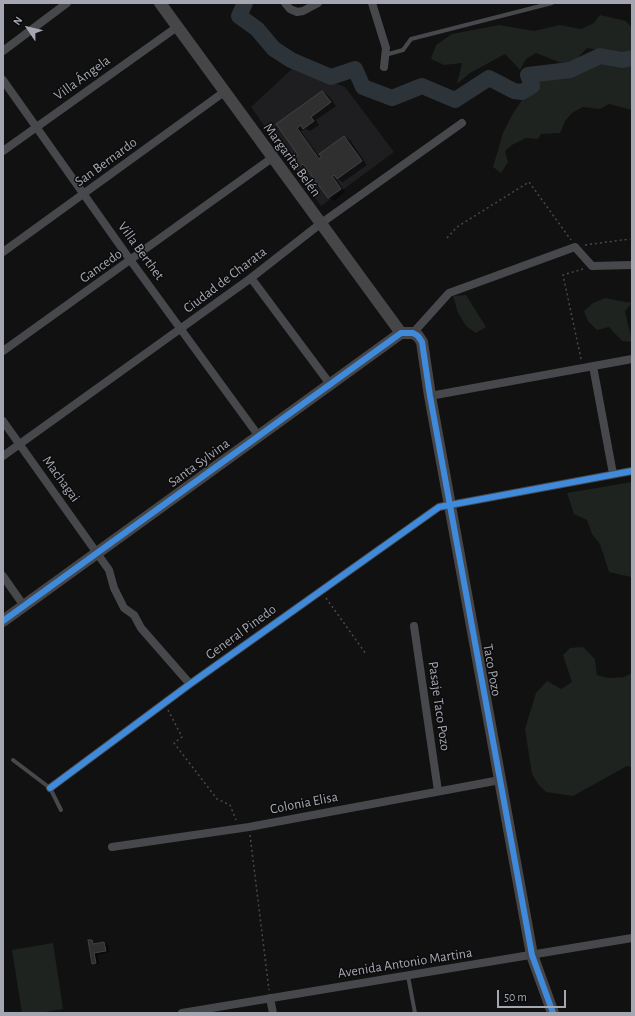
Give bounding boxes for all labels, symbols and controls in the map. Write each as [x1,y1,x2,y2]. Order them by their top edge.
north arrow [8,8,48,48]
text: N [11,15,24,27]
street label: Villa Ángela [51,52,113,104]
street label: Margarita Belén [260,120,324,200]
street label: San Bernardo [72,134,140,190]
street label: Villa Berthet [114,219,168,283]
street label: Ciudad de Charata [180,243,270,317]
street label: Gancedo [77,245,125,287]
street label: Santa Sylvina [165,435,233,491]
street label: Machagai [39,453,83,505]
street label: General Pinedo [202,601,280,663]
street label: Taco Pozo [479,643,505,697]
street label: Pasaje Taco Pozo [424,660,454,752]
street label: Colonia Elisa [269,788,339,818]
street label: Avenida Antonio Martina [337,944,473,982]
scale bar [499,982,568,1008]
text: 50 m [504,991,527,1003]

